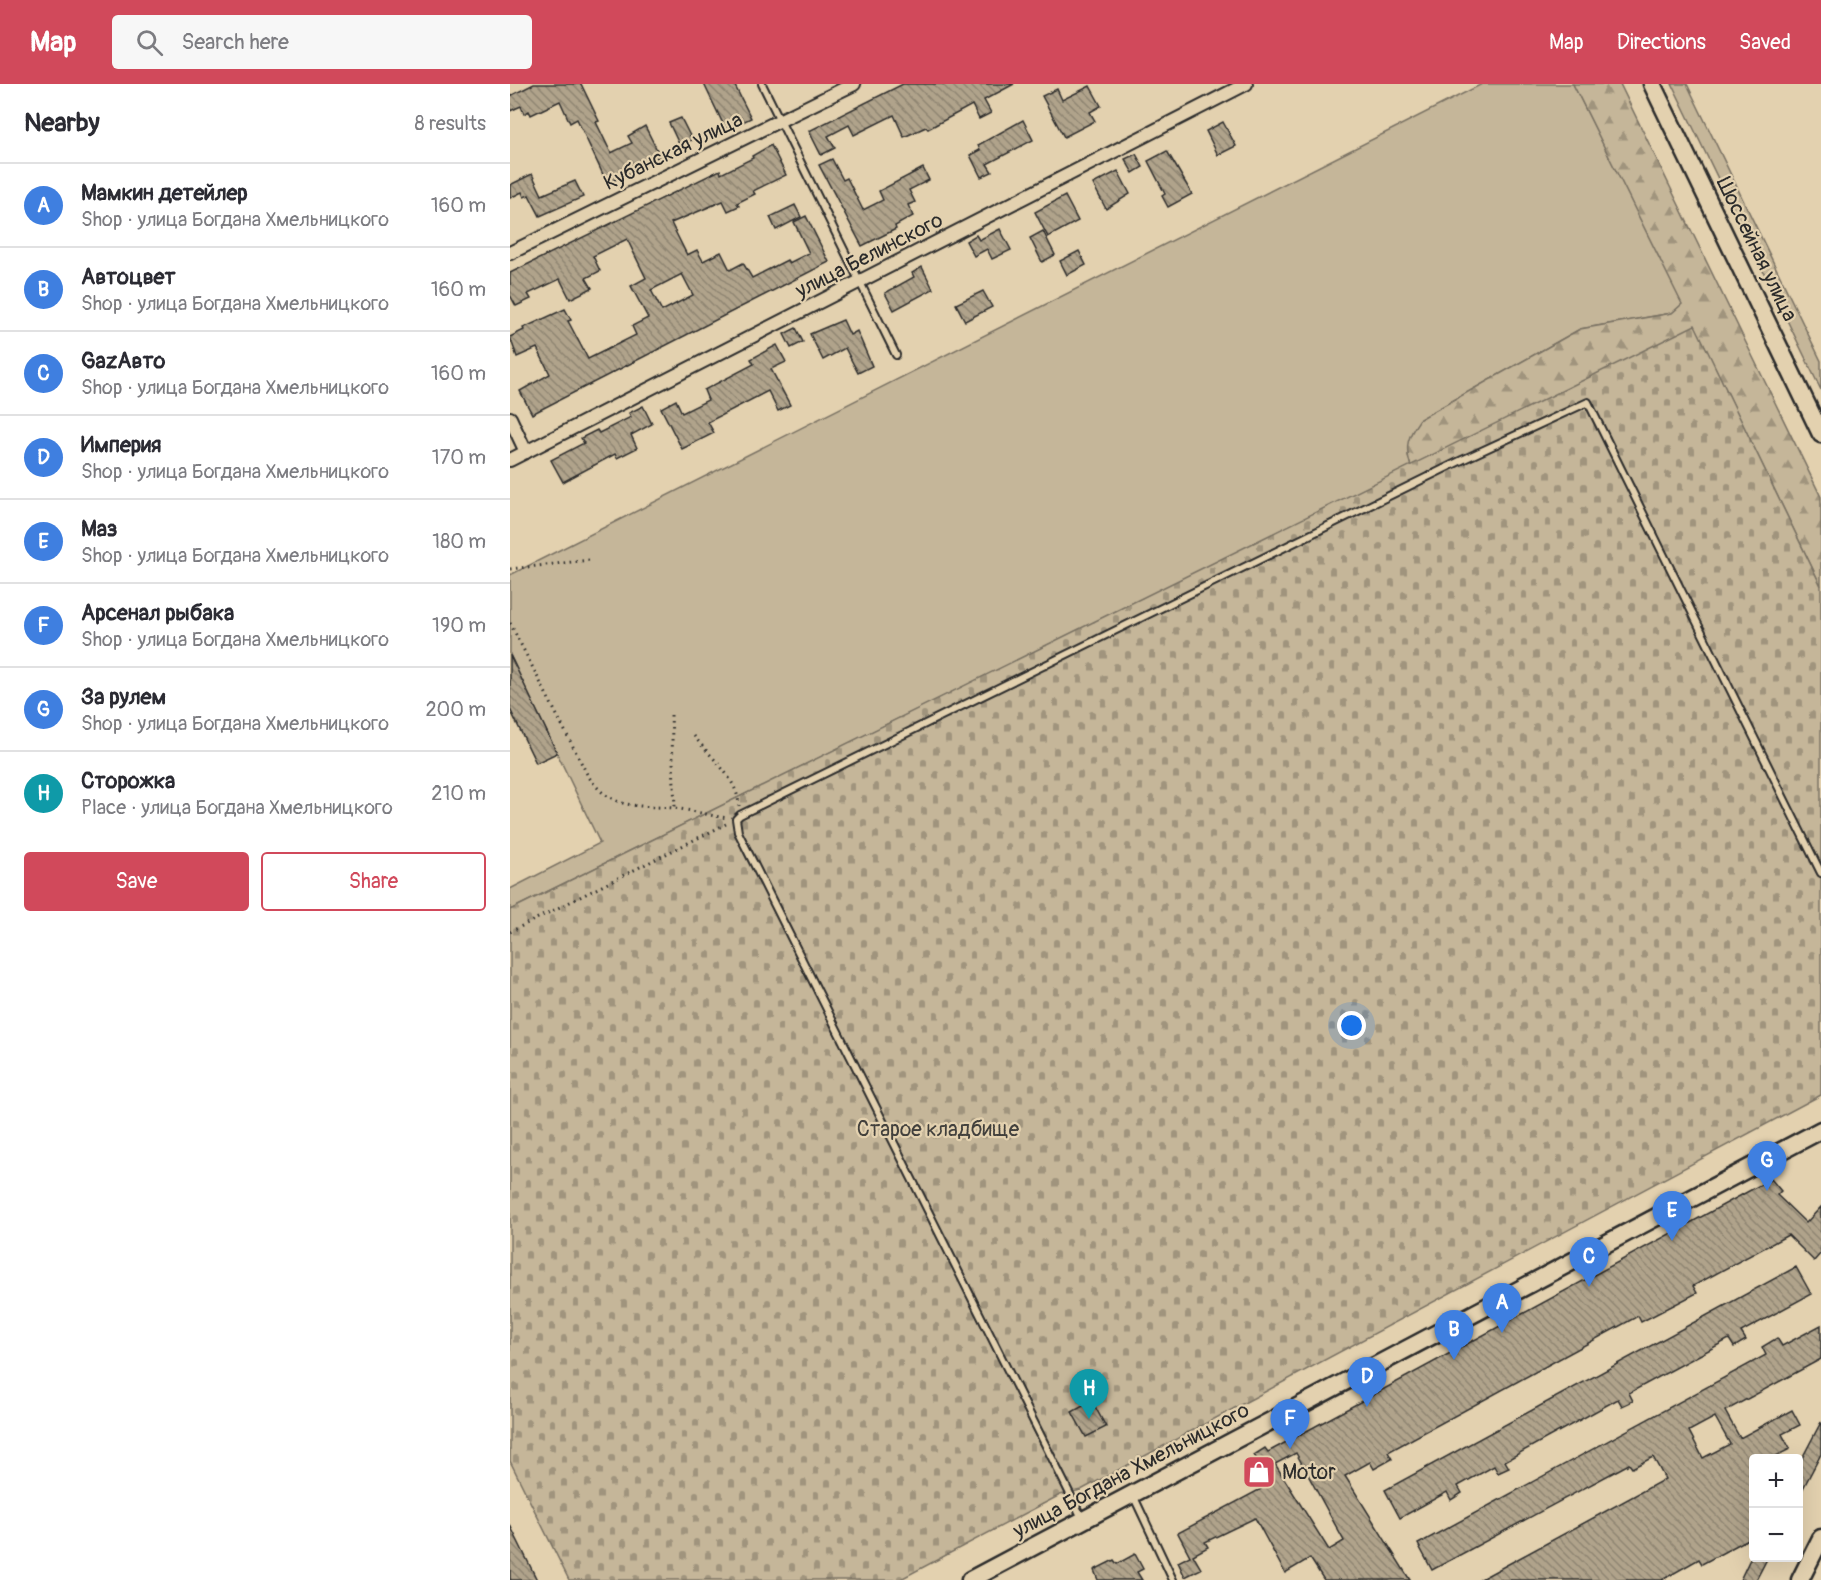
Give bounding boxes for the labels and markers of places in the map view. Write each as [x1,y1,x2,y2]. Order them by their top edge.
pin: G [1748,1142,1786,1191]
pin: E [1652,1192,1692,1241]
pin: C [1570,1238,1608,1287]
pin: A [1482,1284,1522,1333]
pin: B [1434,1310,1474,1360]
pin: D [1348,1358,1386,1407]
pin: H [1070,1370,1108,1419]
pin: F [1270,1400,1310,1449]
shop icon: Motor [1241,1454,1277,1490]
place label: Motor [1282,1459,1336,1486]

